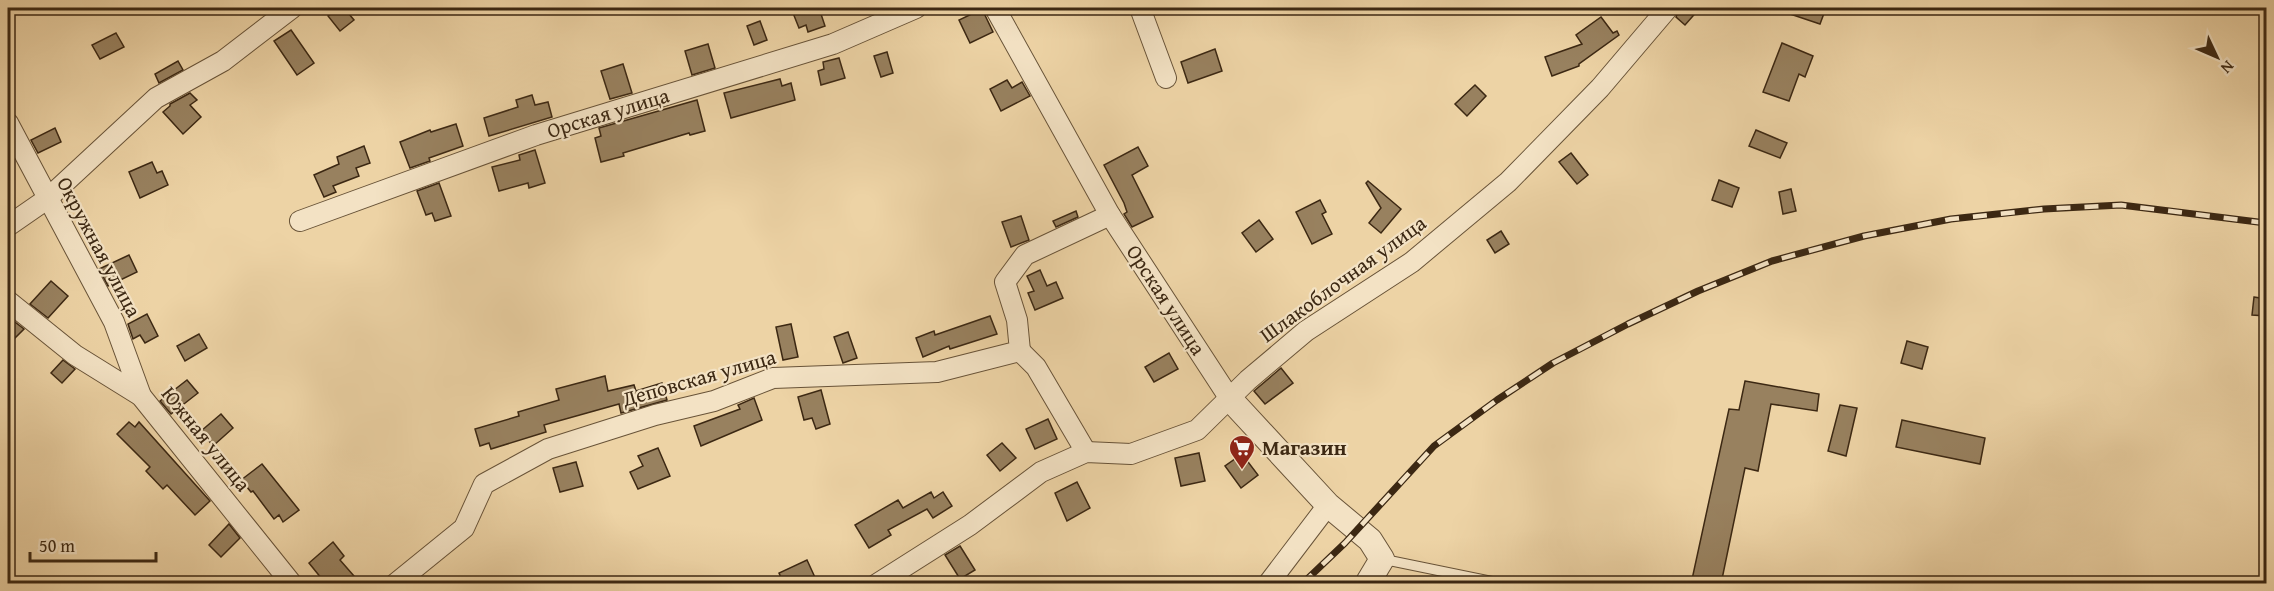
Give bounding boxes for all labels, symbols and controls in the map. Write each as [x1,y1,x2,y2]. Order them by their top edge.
north arrow [2187,27,2247,87]
text: N [2215,55,2240,80]
street label: Орская улица [543,79,673,146]
street label: Окружная улица [49,171,150,323]
street label: Шлакоблочная улица [1253,208,1432,350]
street label: Орская улица [1119,238,1214,361]
street label: Деповская улица [618,341,779,415]
street label: Южная улица [154,379,259,498]
place label: Магазин [1262,432,1347,463]
supermarket icon: Магазин [1227,433,1257,471]
scale bar [30,525,156,563]
text: 50 m [39,532,75,559]

